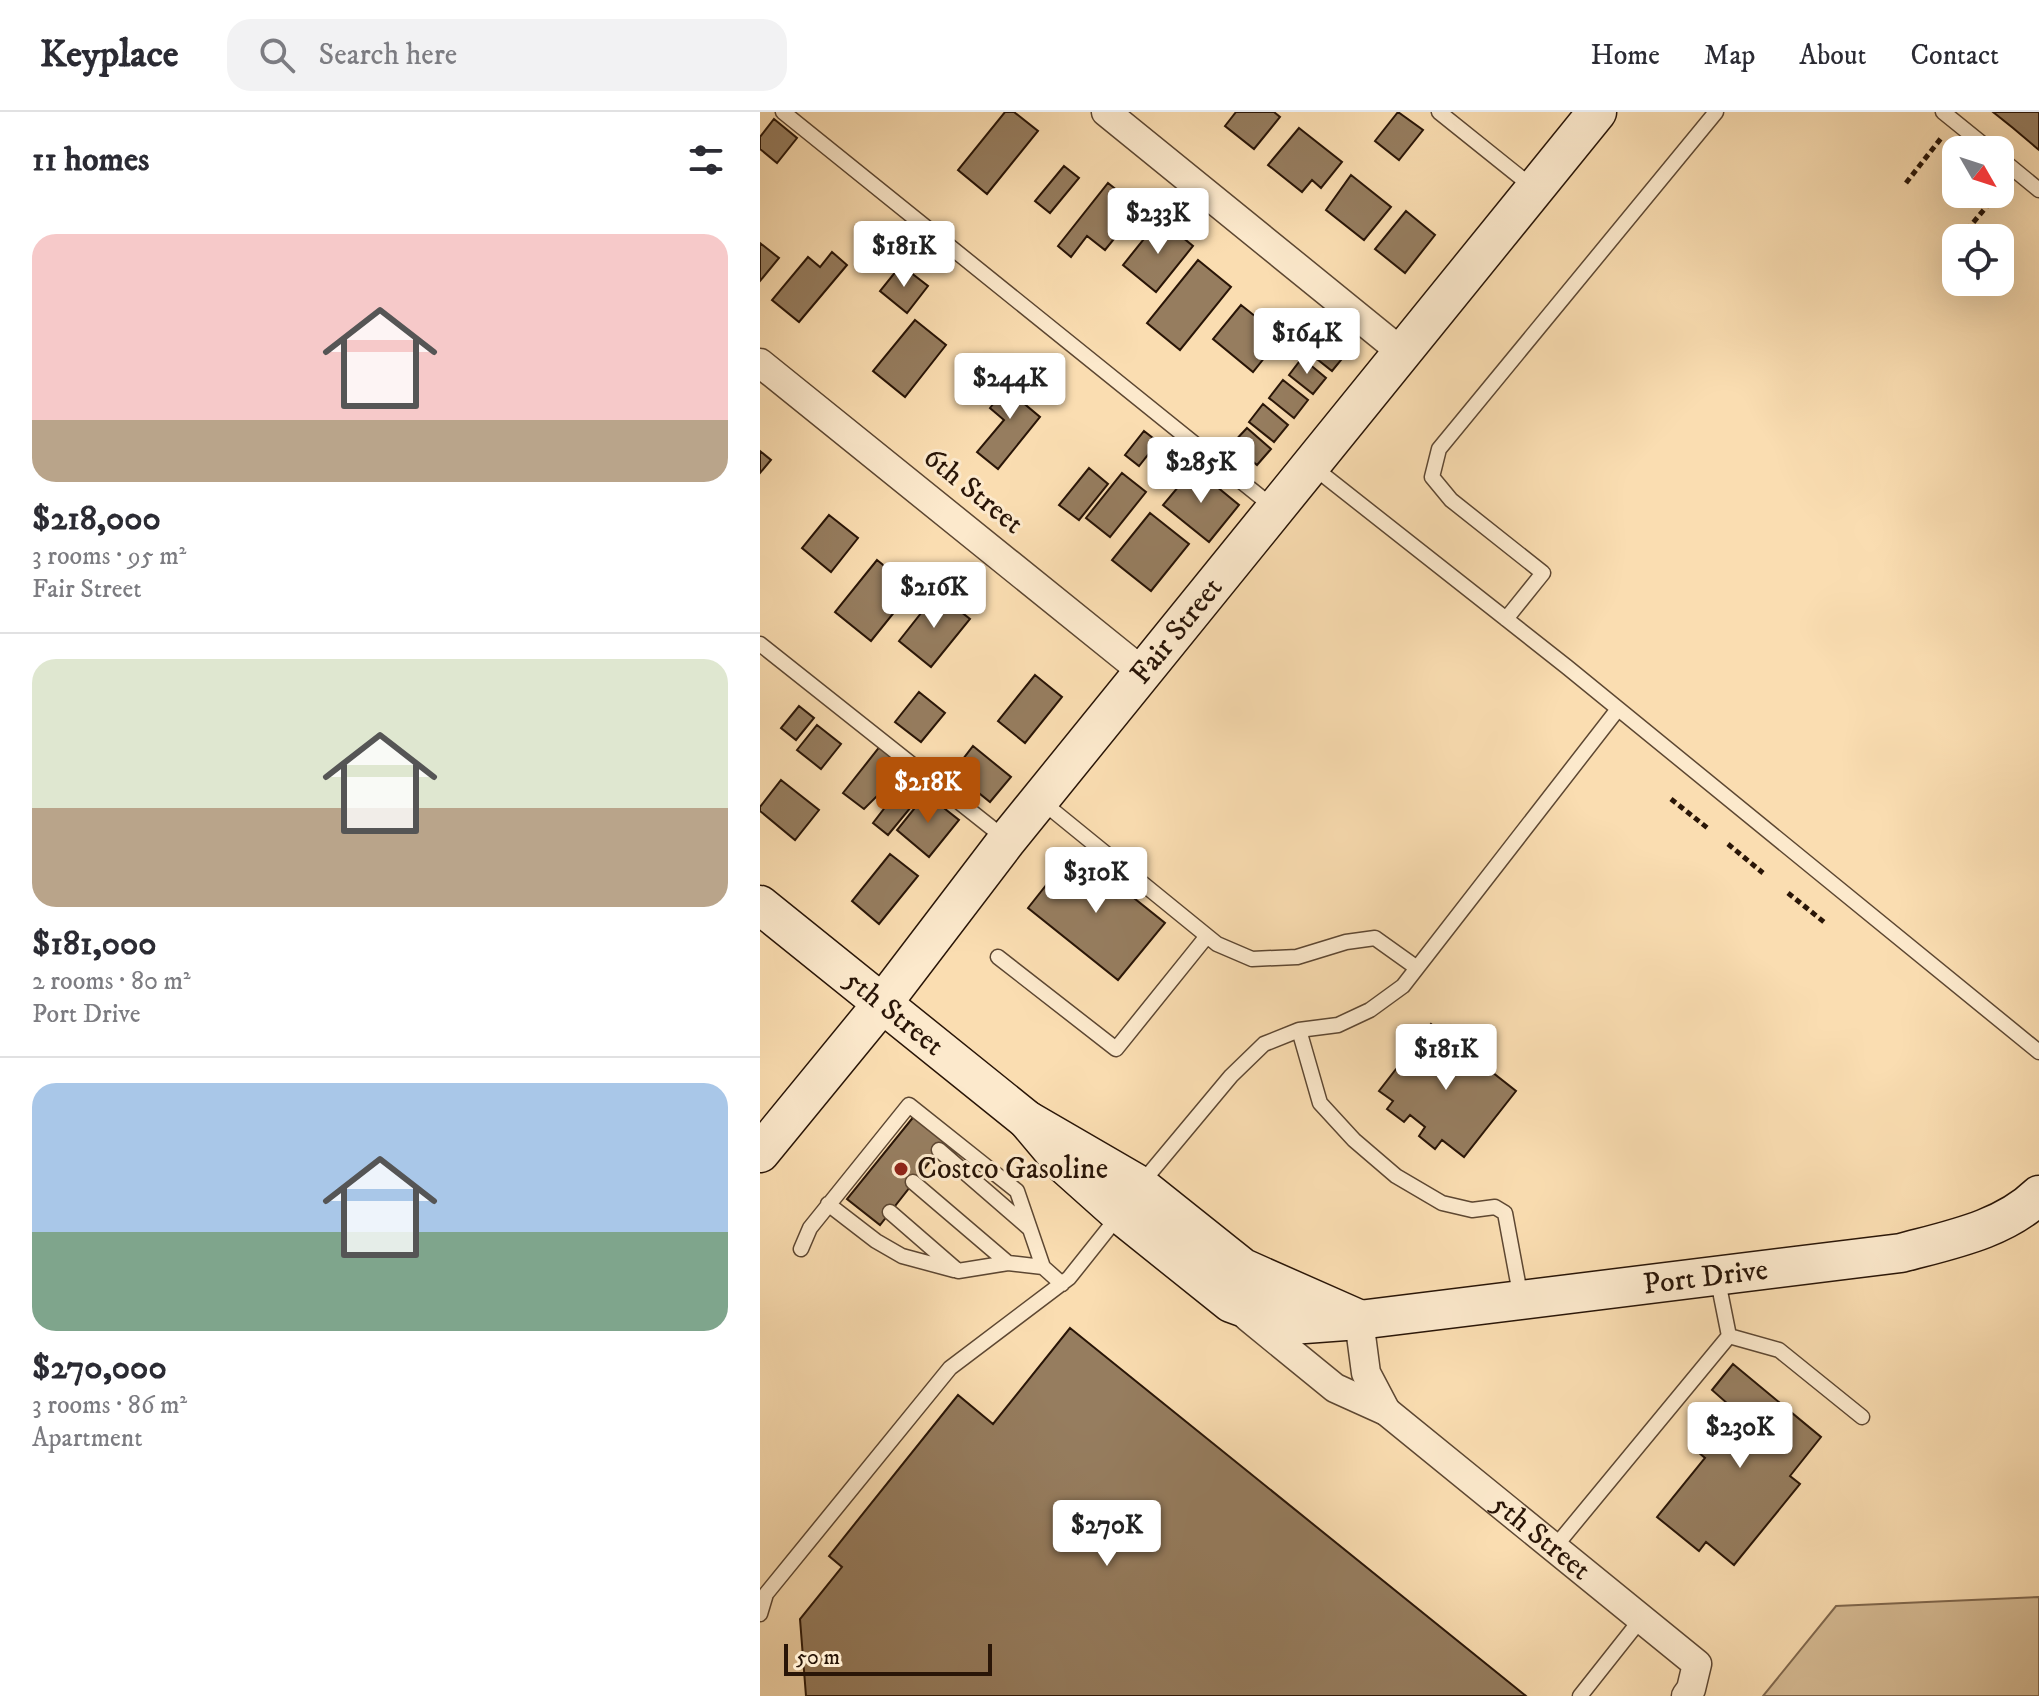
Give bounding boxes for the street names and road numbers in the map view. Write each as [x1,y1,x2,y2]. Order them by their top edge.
street label: 6th Street [915,439,1031,543]
street label: Fair Street [1122,570,1231,692]
street label: 5th Street [837,962,951,1064]
street label: Port Drive [1641,1251,1770,1303]
street label: 5th Street [1484,1486,1598,1589]

